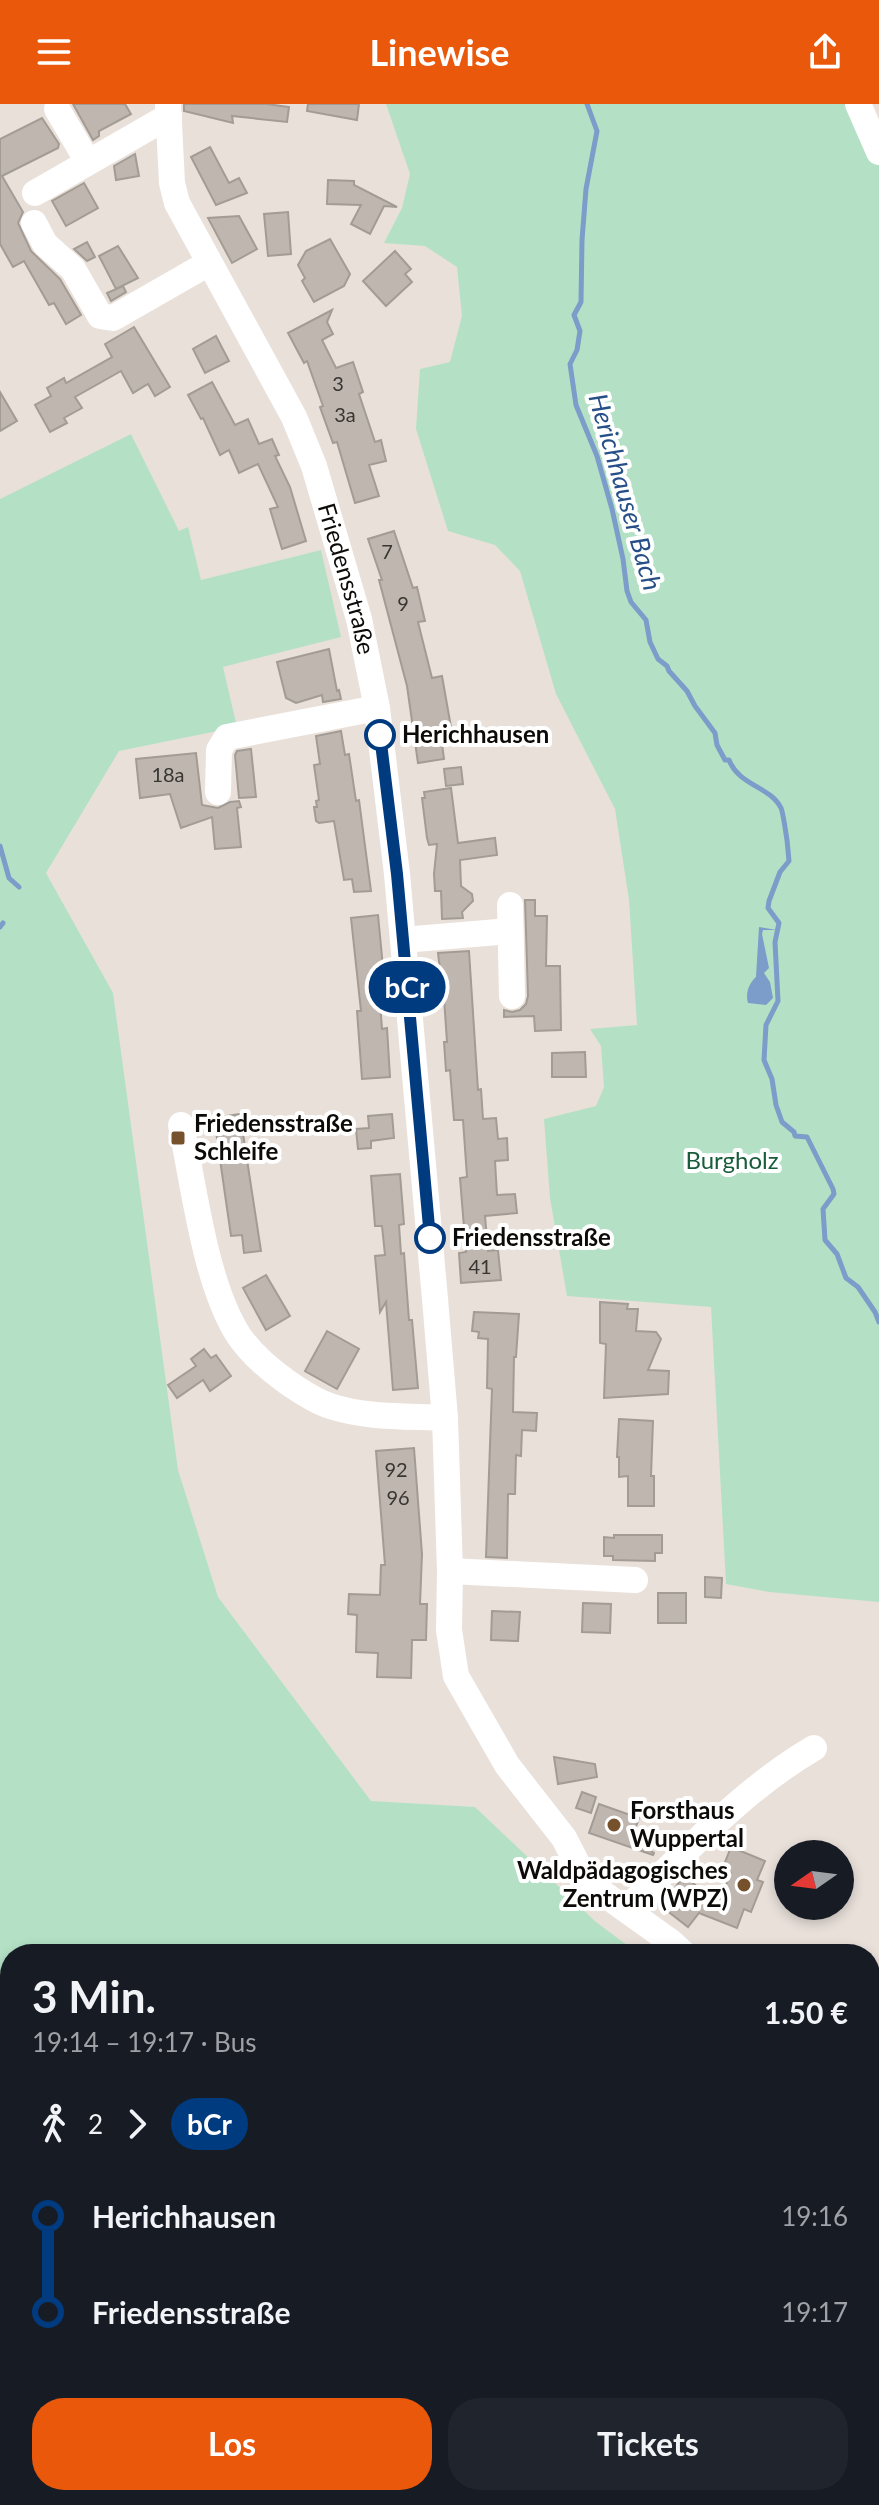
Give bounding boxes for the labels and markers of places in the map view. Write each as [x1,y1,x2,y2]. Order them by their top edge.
place label: Herichhausen [402,719,549,748]
marker: Herichhausen [365,720,395,750]
place label: Friedensstraße Schleife [194,1108,353,1165]
marker: Friedensstraße Schleife [169,1129,187,1147]
place label: Friedensstraße [452,1222,611,1251]
marker: Friedensstraße [415,1223,445,1253]
place label: Forsthaus Wuppertal [630,1795,744,1852]
marker: Forsthaus Wuppertal [605,1816,623,1834]
place label: Waldpädagogisches Zentrum (WPZ) [517,1855,728,1912]
marker: Waldpädagogisches Zentrum (WPZ) [735,1876,753,1894]

